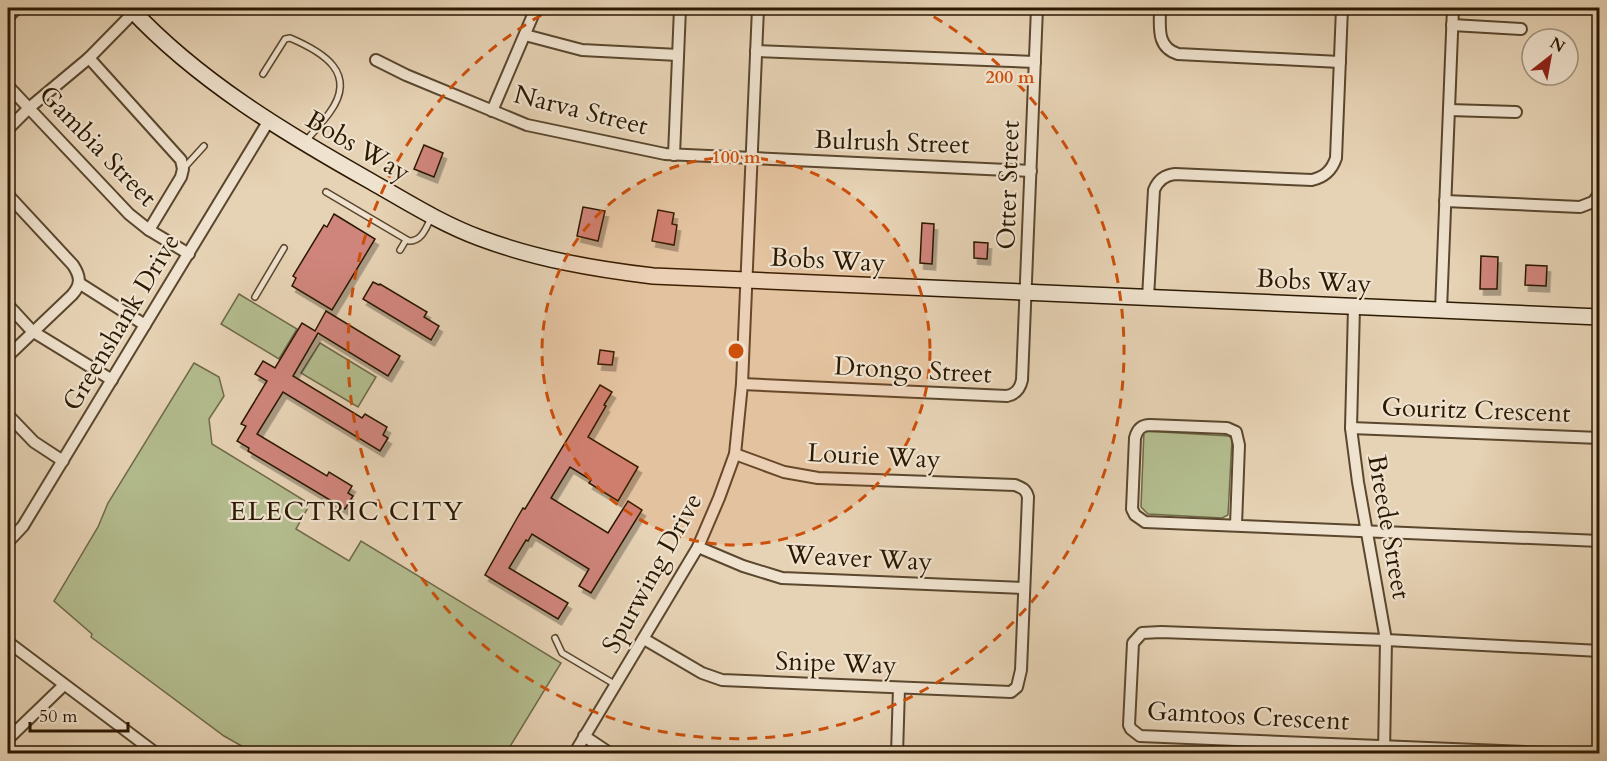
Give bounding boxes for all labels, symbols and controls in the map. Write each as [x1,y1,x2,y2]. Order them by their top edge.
north arrow [1520,27,1580,87]
text: N [1546,32,1569,58]
text: 200 m [985,65,1035,90]
street label: Narva Street [510,76,652,144]
street label: Gambia Street [31,78,165,214]
street label: Bobs Way [299,102,417,190]
street label: Otter Street [988,120,1028,250]
street label: Bulrush Street [814,122,970,162]
text: 100 m [711,145,761,170]
street label: Greenshank Drive [54,227,188,417]
street label: Bobs Way [770,240,887,281]
street label: Bobs Way [1256,261,1373,302]
centre of rings [726,341,746,361]
street label: Drongo Street [833,348,993,392]
street label: Gouritz Crescent [1381,389,1571,431]
street label: Lourie Way [807,435,942,477]
street label: Breede Street [1359,452,1419,602]
street label: Spurwing Drive [594,487,710,659]
district label: ELECTRIC CITY [229,493,465,530]
street label: Weaver Way [784,537,934,579]
street label: Snipe Way [775,643,898,683]
street label: Gamtoos Crescent [1146,693,1350,739]
scale bar [30,695,128,733]
text: 50 m [39,704,78,729]

